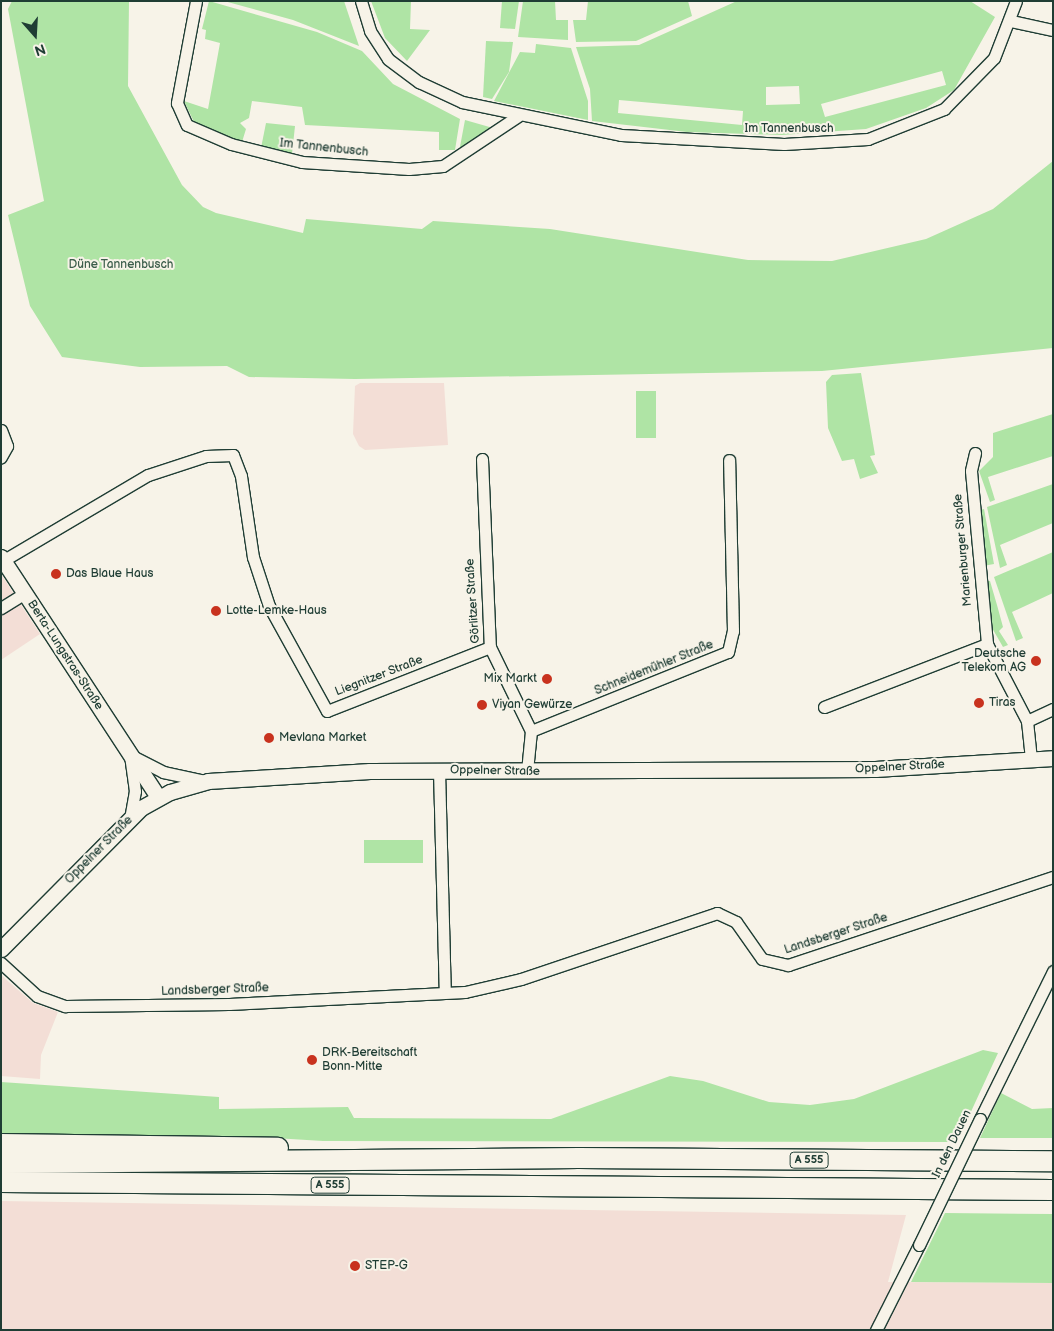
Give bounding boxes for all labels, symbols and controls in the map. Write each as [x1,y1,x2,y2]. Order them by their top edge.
north arrow [10,10,60,60]
text: N [32,40,48,59]
street label: Im Tannenbusch [744,122,834,136]
street label: Im Tannenbusch [279,136,369,160]
park label: Düne Tannenbusch [68,258,174,272]
street label: Marienburger Straße [951,493,975,607]
street label: Görlitzer Straße [463,558,483,644]
place label: Das Blaue Haus [66,567,153,581]
marker: Das Blaue Haus [50,568,62,580]
street label: Berta-Lungstras-Straße [24,597,106,713]
place label: Lotte-Lemke-Haus [226,604,327,618]
marker: Lotte-Lemke-Haus [210,605,222,617]
street label: Schneidemühler Straße [592,638,716,698]
place label: Deutsche Telekom AG [962,647,1026,675]
street label: Liegnitzer Straße [333,653,425,699]
marker: Deutsche Telekom AG [1030,655,1042,667]
place label: Mix Markt [484,672,537,686]
marker: Mix Markt [541,673,553,685]
place label: Tiras [989,696,1015,710]
marker: Tiras [973,697,985,709]
place label: Viyan Gewürze [492,698,572,712]
marker: Viyan Gewürze [476,699,488,711]
place label: Mevlana Market [279,731,366,745]
marker: Mevlana Market [263,732,275,744]
street label: Oppelner Straße [855,757,945,777]
street label: Oppelner Straße [450,763,540,779]
street label: Oppelner Straße [62,813,136,887]
street label: Landsberger Straße [782,910,890,958]
street label: Landsberger Straße [161,981,269,999]
place label: DRK-Bereitschaft Bonn-Mitte [322,1046,417,1074]
marker: DRK-Bereitschaft Bonn-Mitte [306,1054,318,1066]
street label: In den Dauen [929,1108,975,1180]
road number: A 555 [789,1152,829,1168]
road number: A 555 [310,1176,350,1194]
place label: STEP-G [365,1259,408,1273]
marker: STEP-G [349,1260,361,1272]

